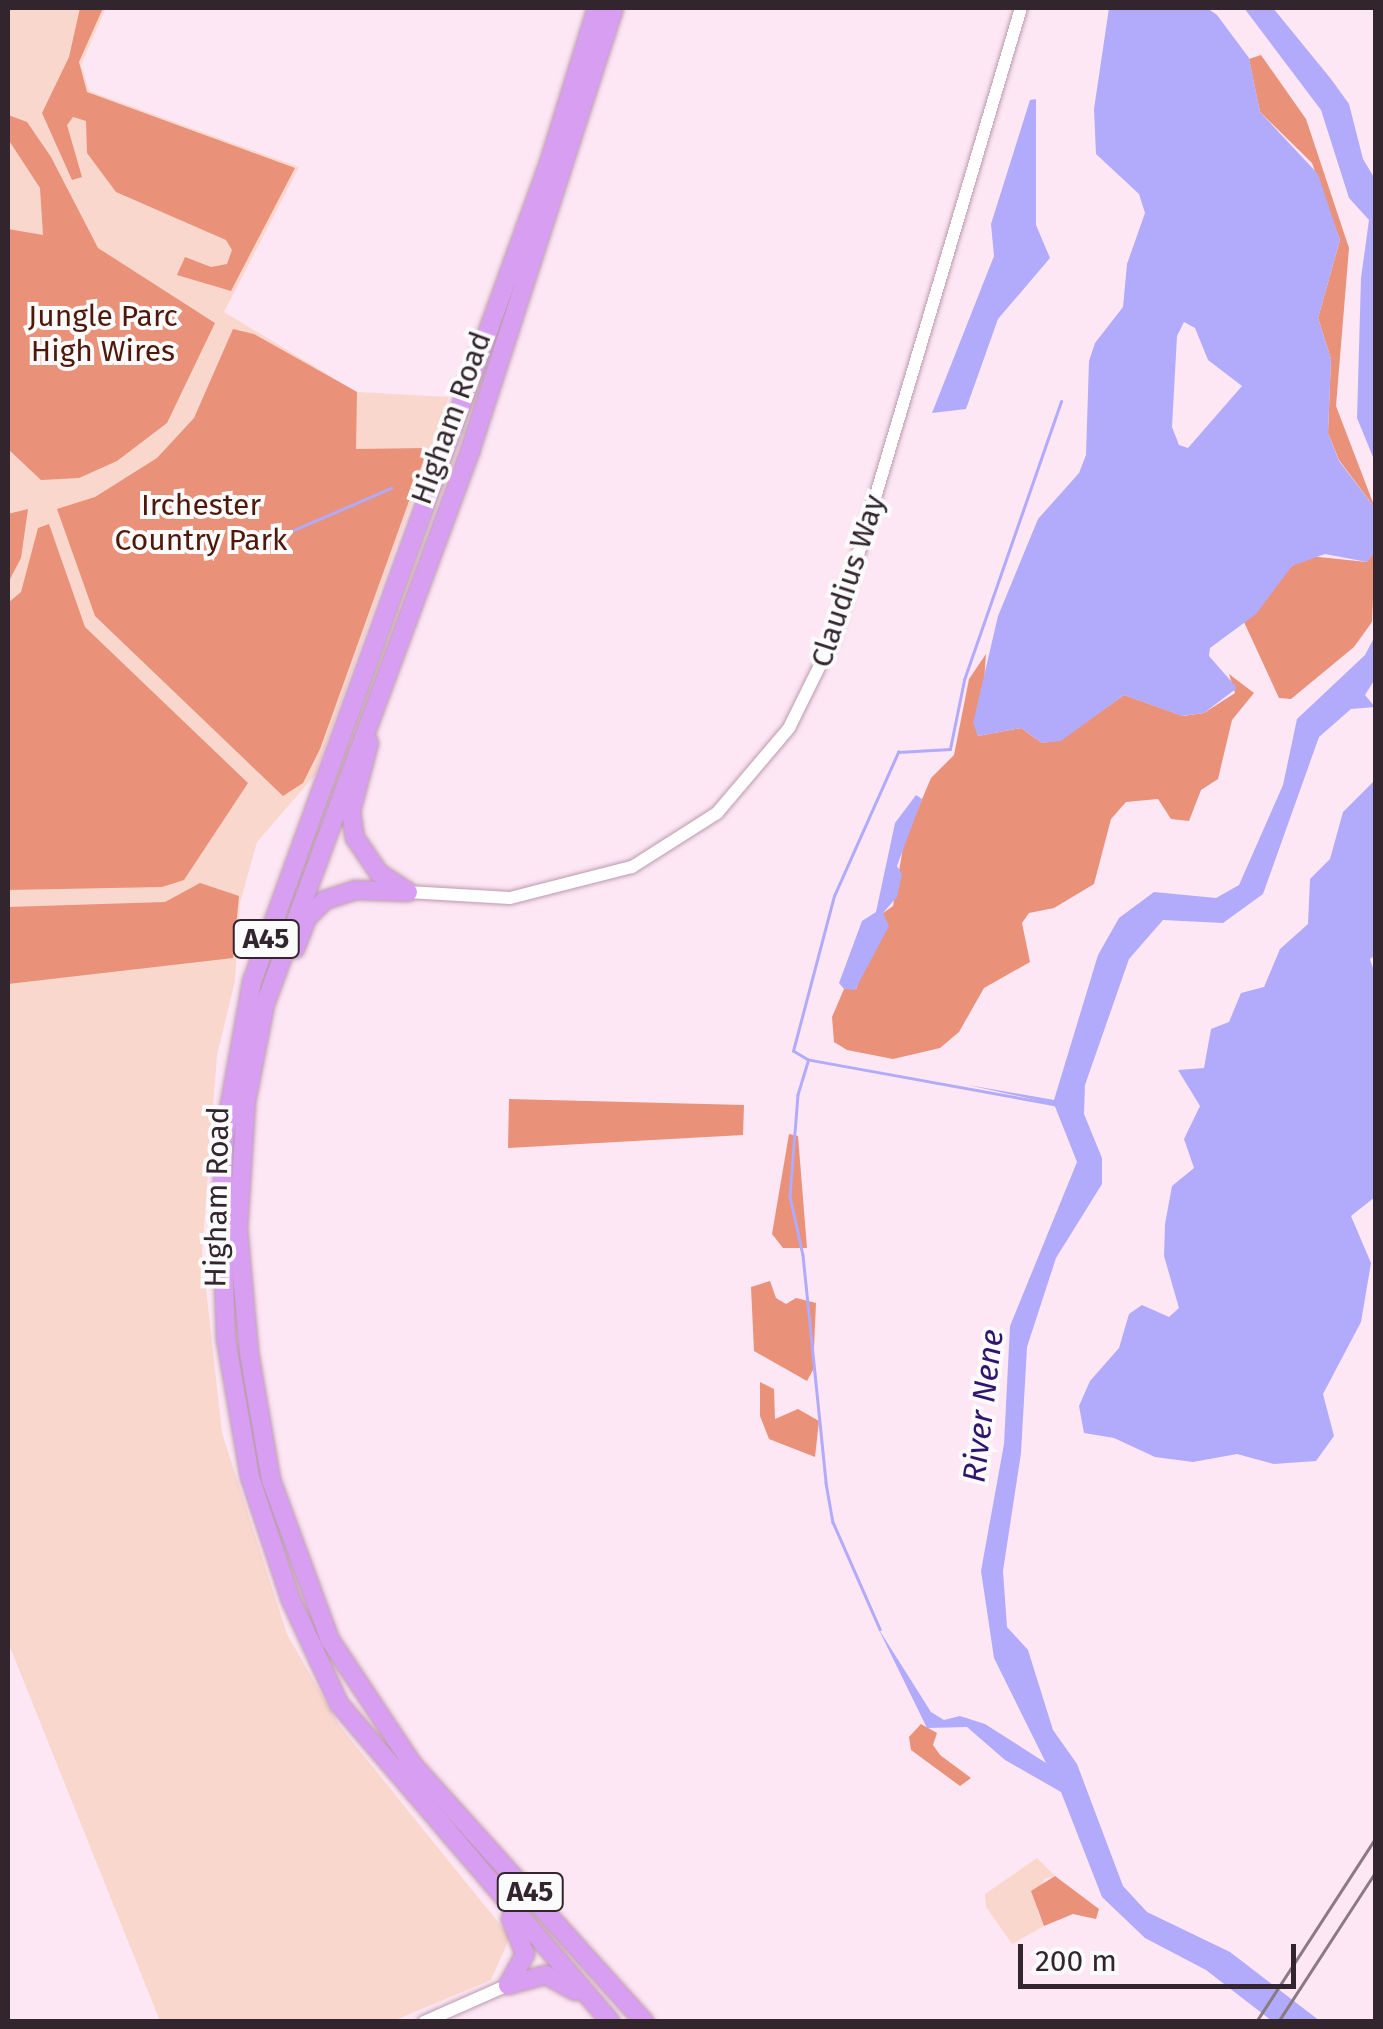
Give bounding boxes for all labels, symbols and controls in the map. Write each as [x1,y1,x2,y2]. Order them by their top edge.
park label: Jungle Parc High Wires [28,298,178,368]
street label: Higham Road [403,327,499,509]
park label: Irchester Country Park [115,487,287,558]
street label: Claudius Way [803,490,893,672]
road number: A45 [231,916,301,962]
street label: Higham Road [197,1106,237,1288]
water label: River Nene [955,1327,1011,1485]
road number: A45 [495,1869,565,1915]
scale bar [1023,1924,1300,1986]
text: 200 m [1035,1943,1117,1979]

